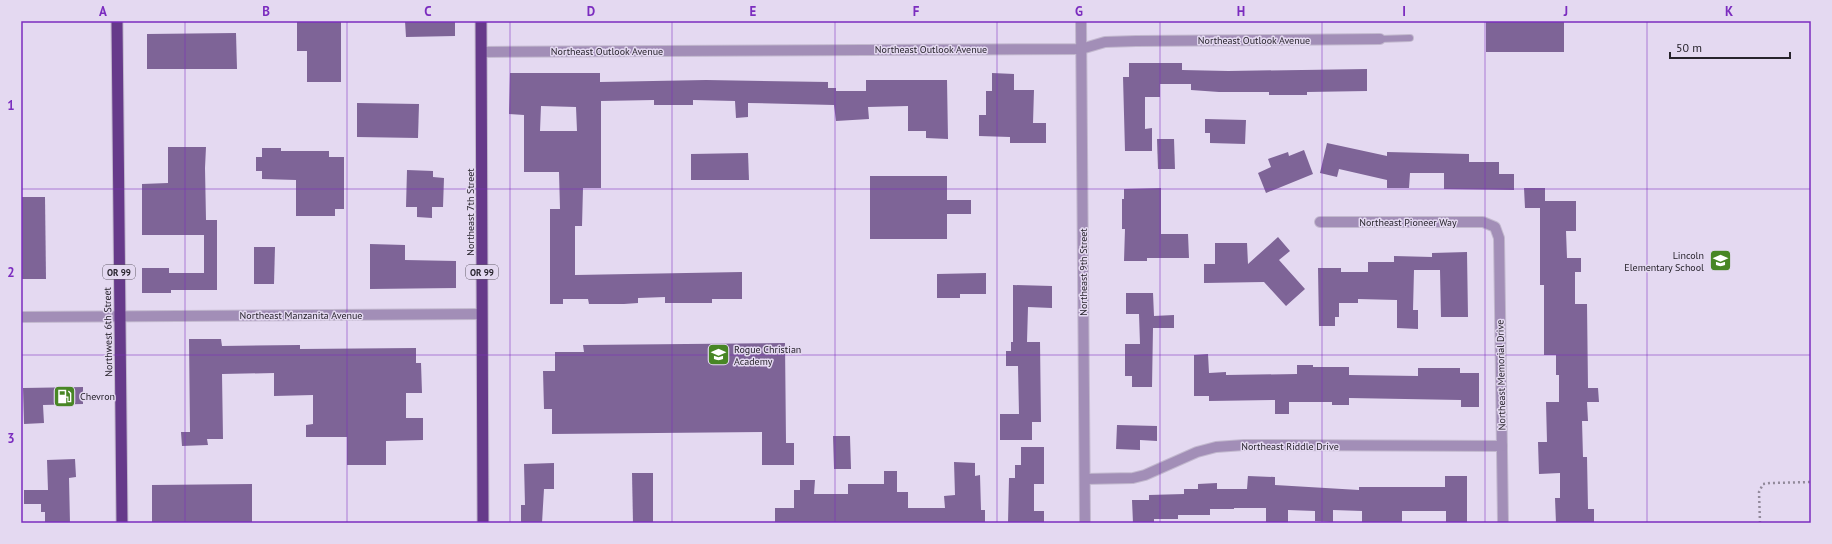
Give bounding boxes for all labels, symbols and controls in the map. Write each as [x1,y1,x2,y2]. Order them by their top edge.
text: A [99,3,107,20]
text: B [262,3,270,20]
text: C [424,3,432,20]
text: D [587,3,595,20]
text: E [750,3,757,20]
text: F [913,3,920,20]
text: G [1075,3,1083,20]
text: H [1237,3,1245,20]
text: I [1402,3,1406,20]
text: J [1563,3,1568,20]
text: K [1725,3,1733,20]
street label: Northeast Outlook Avenue [1198,34,1310,47]
scale bar [1670,34,1790,60]
text: 50 m [1676,40,1702,55]
street label: Northeast Outlook Avenue [875,43,987,56]
street label: Northeast Outlook Avenue [551,45,663,58]
text: 1 [7,97,15,114]
street label: Northeast 7th Street [464,168,477,256]
street label: Northeast Pioneer Way [1359,216,1457,229]
street label: Northeast 9th Street [1077,228,1090,316]
school or university icon: Lincoln Elementary School [1707,248,1733,274]
place label: Lincoln Elementary School [1624,249,1704,274]
text: 2 [7,264,15,281]
road number: OR 99 [103,265,135,279]
road number: OR 99 [466,265,498,279]
street label: Northwest 6th Street [101,286,115,377]
street label: Northeast Manzanita Avenue [240,309,362,322]
street label: Northeast Memorial Drive [1494,320,1508,430]
school or university icon: Rogue Christian Academy [706,342,732,368]
place label: Rogue Christian Academy [734,343,801,368]
fuel station icon: Chevron [51,383,77,409]
place label: Chevron [80,390,115,403]
text: 3 [7,430,15,447]
street label: Northeast Riddle Drive [1241,440,1339,453]

